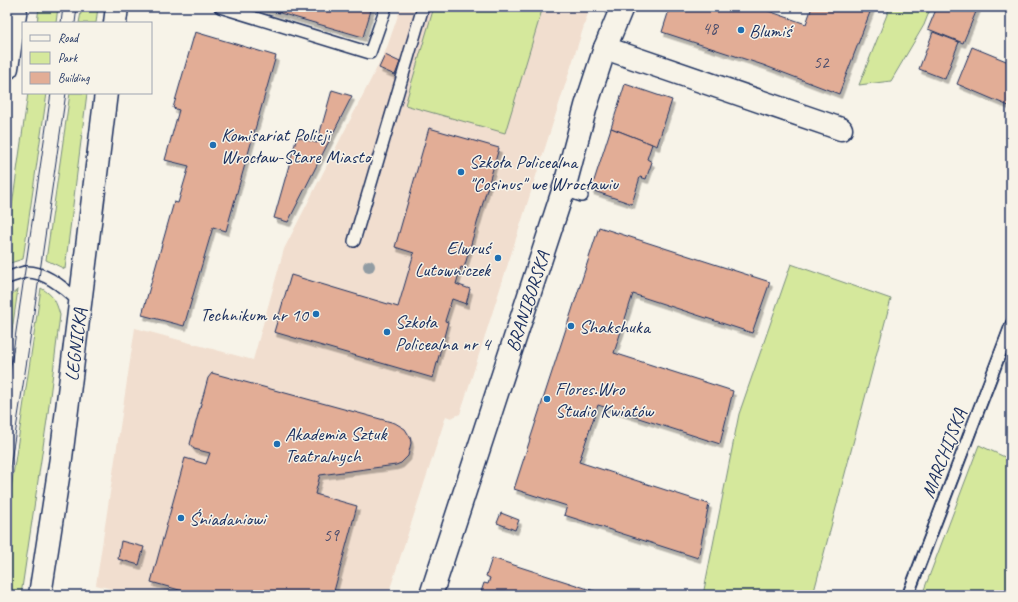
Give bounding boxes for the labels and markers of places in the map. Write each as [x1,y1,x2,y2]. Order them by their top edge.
place label: Blumiś [749,19,794,43]
marker: Blumiś [736,25,746,35]
place label: Komisariat Policji Wrocław-Stare Miasto [221,123,372,169]
marker: Komisariat Policji Wrocław-Stare Miasto [208,140,218,150]
place label: Szkoła Policealna "Cosinus" we Wrocławiu [469,150,619,196]
marker: Szkoła Policealna "Cosinus" we Wrocławiu [456,167,466,177]
place label: Elwruś Lutowniczek [415,236,494,282]
marker: Elwruś Lutowniczek [493,253,503,263]
place label: Technikum nr 10 [200,303,309,327]
marker: Technikum nr 10 [311,309,321,319]
place label: Szkoła Policealna nr 4 [395,310,493,356]
place label: Shakshuka [579,315,652,339]
marker: Shakshuka [566,321,576,331]
marker: Szkoła Policealna nr 4 [382,327,392,337]
place label: Flores.Wro Studio Kwiatów [555,377,655,423]
marker: Flores.Wro Studio Kwiatów [542,394,552,404]
place label: Akademia Sztuk Teatralnych [285,422,388,468]
marker: Akademia Sztuk Teatralnych [272,439,282,449]
place label: Śniadaniowi [189,507,268,531]
marker: Śniadaniowi [176,513,186,523]

